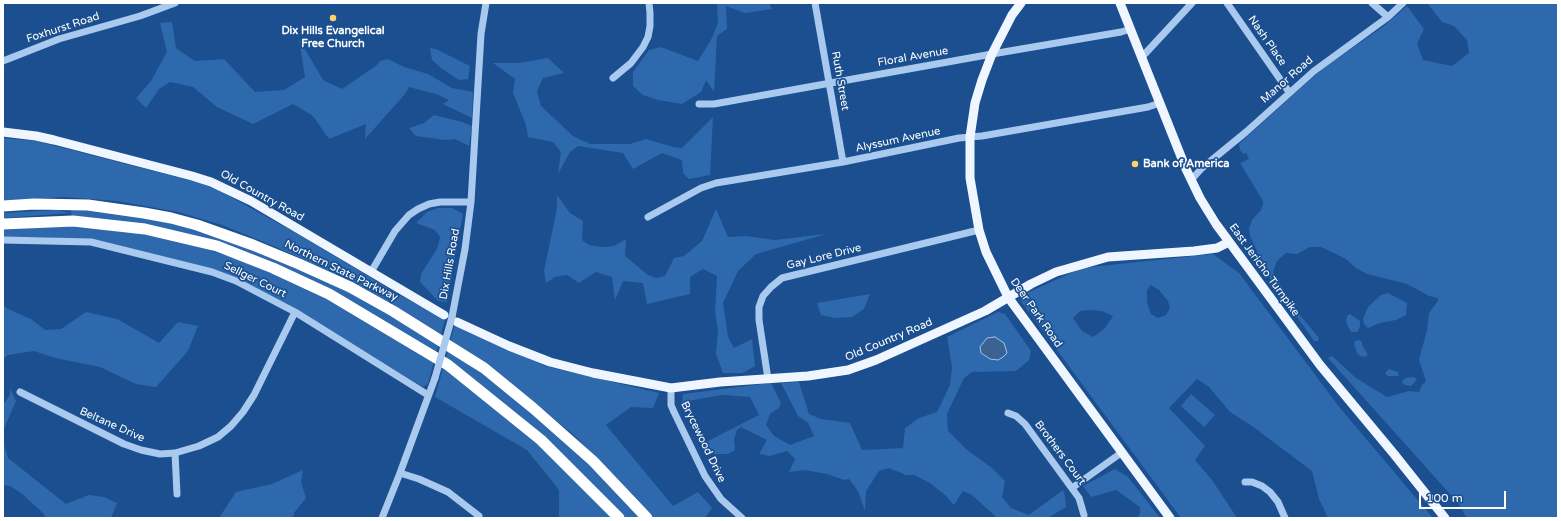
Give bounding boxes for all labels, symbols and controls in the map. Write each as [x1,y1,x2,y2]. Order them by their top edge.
street label: Foxhurst Road [25,10,101,46]
marker: Dix Hills Evangelical Free Church [328,13,338,23]
street label: Nash Place [1245,13,1289,69]
place label: Dix Hills Evangelical Free Church [281,24,385,50]
street label: Floral Avenue [877,44,949,70]
street label: Ruth Street [828,50,852,112]
street label: Manor Road [1258,54,1316,106]
street label: Alyssum Avenue [854,125,942,155]
place label: Bank of America [1143,157,1230,171]
marker: Bank of America [1130,159,1140,169]
street label: Old Country Road [218,168,306,224]
street label: East Jericho Turnpike [1226,221,1302,319]
street label: Dix Hills Road [437,227,463,301]
street label: Northern State Parkway [282,238,400,304]
street label: Gay Lore Drive [785,241,863,273]
street label: Sellger Court [222,259,288,301]
street label: Deer Park Road [1007,276,1065,350]
street label: Old Country Road [843,316,935,364]
street label: Brycewood Drive [678,399,728,485]
street label: Beltane Drive [77,405,147,445]
street label: Brothers Court [1032,418,1088,488]
scale bar [1421,483,1508,509]
text: 100 m [1426,491,1463,505]

